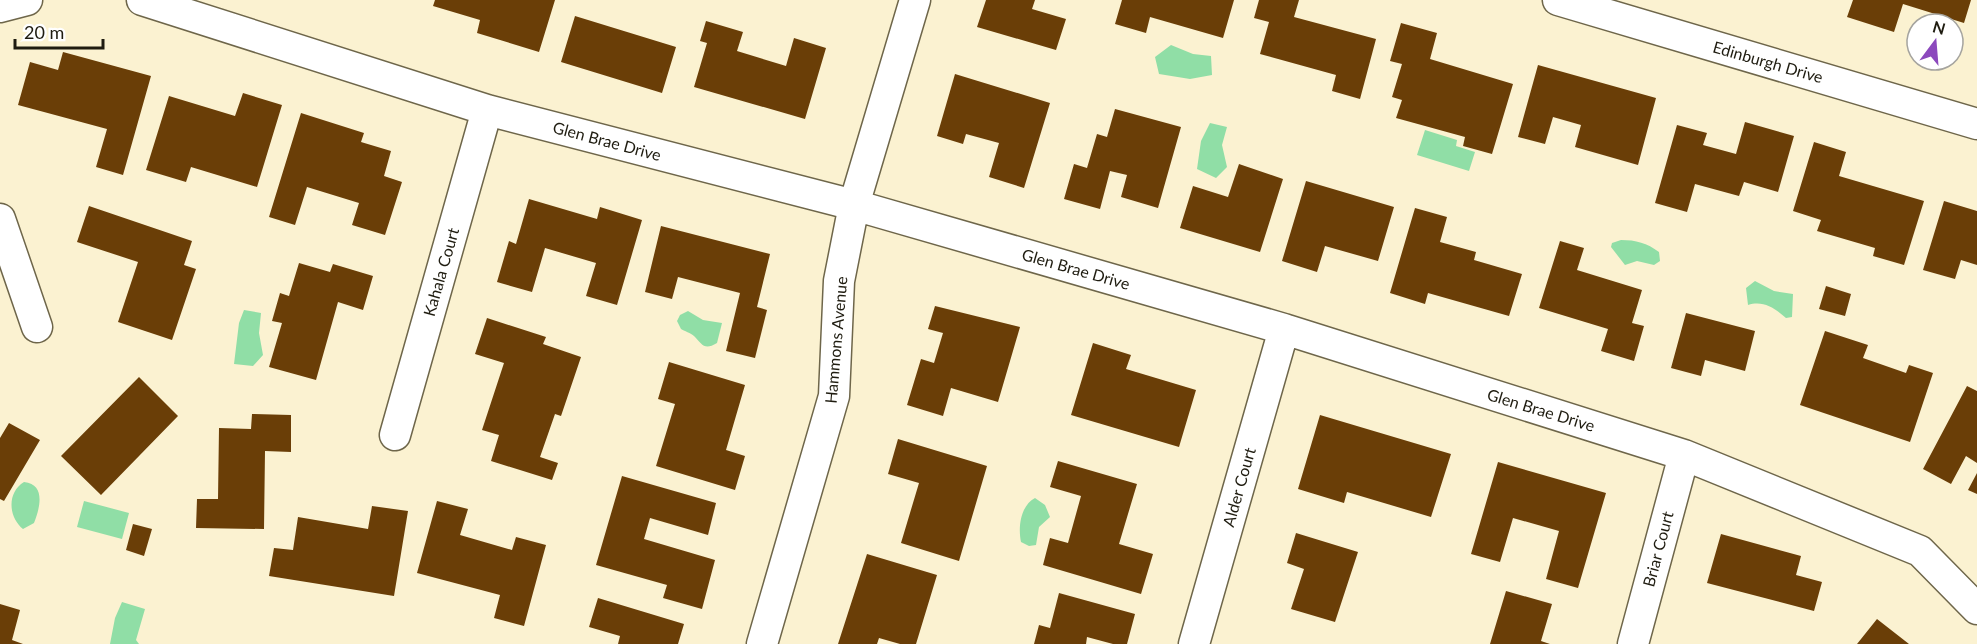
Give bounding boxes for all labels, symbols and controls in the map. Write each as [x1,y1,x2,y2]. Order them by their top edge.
scale bar [15,12,104,50]
north arrow [1905,12,1965,72]
text: N [1931,16,1948,38]
text: 20 m [24,21,64,43]
street label: Edinburgh Drive [1711,37,1825,86]
street label: Glen Brae Drive [551,117,663,164]
street label: Kahala Court [419,225,462,318]
street label: Glen Brae Drive [1020,244,1132,293]
street label: Hammons Avenue [820,276,851,404]
street label: Glen Brae Drive [1485,384,1597,435]
street label: Alder Court [1218,445,1259,529]
street label: Briar Court [1638,509,1677,589]

